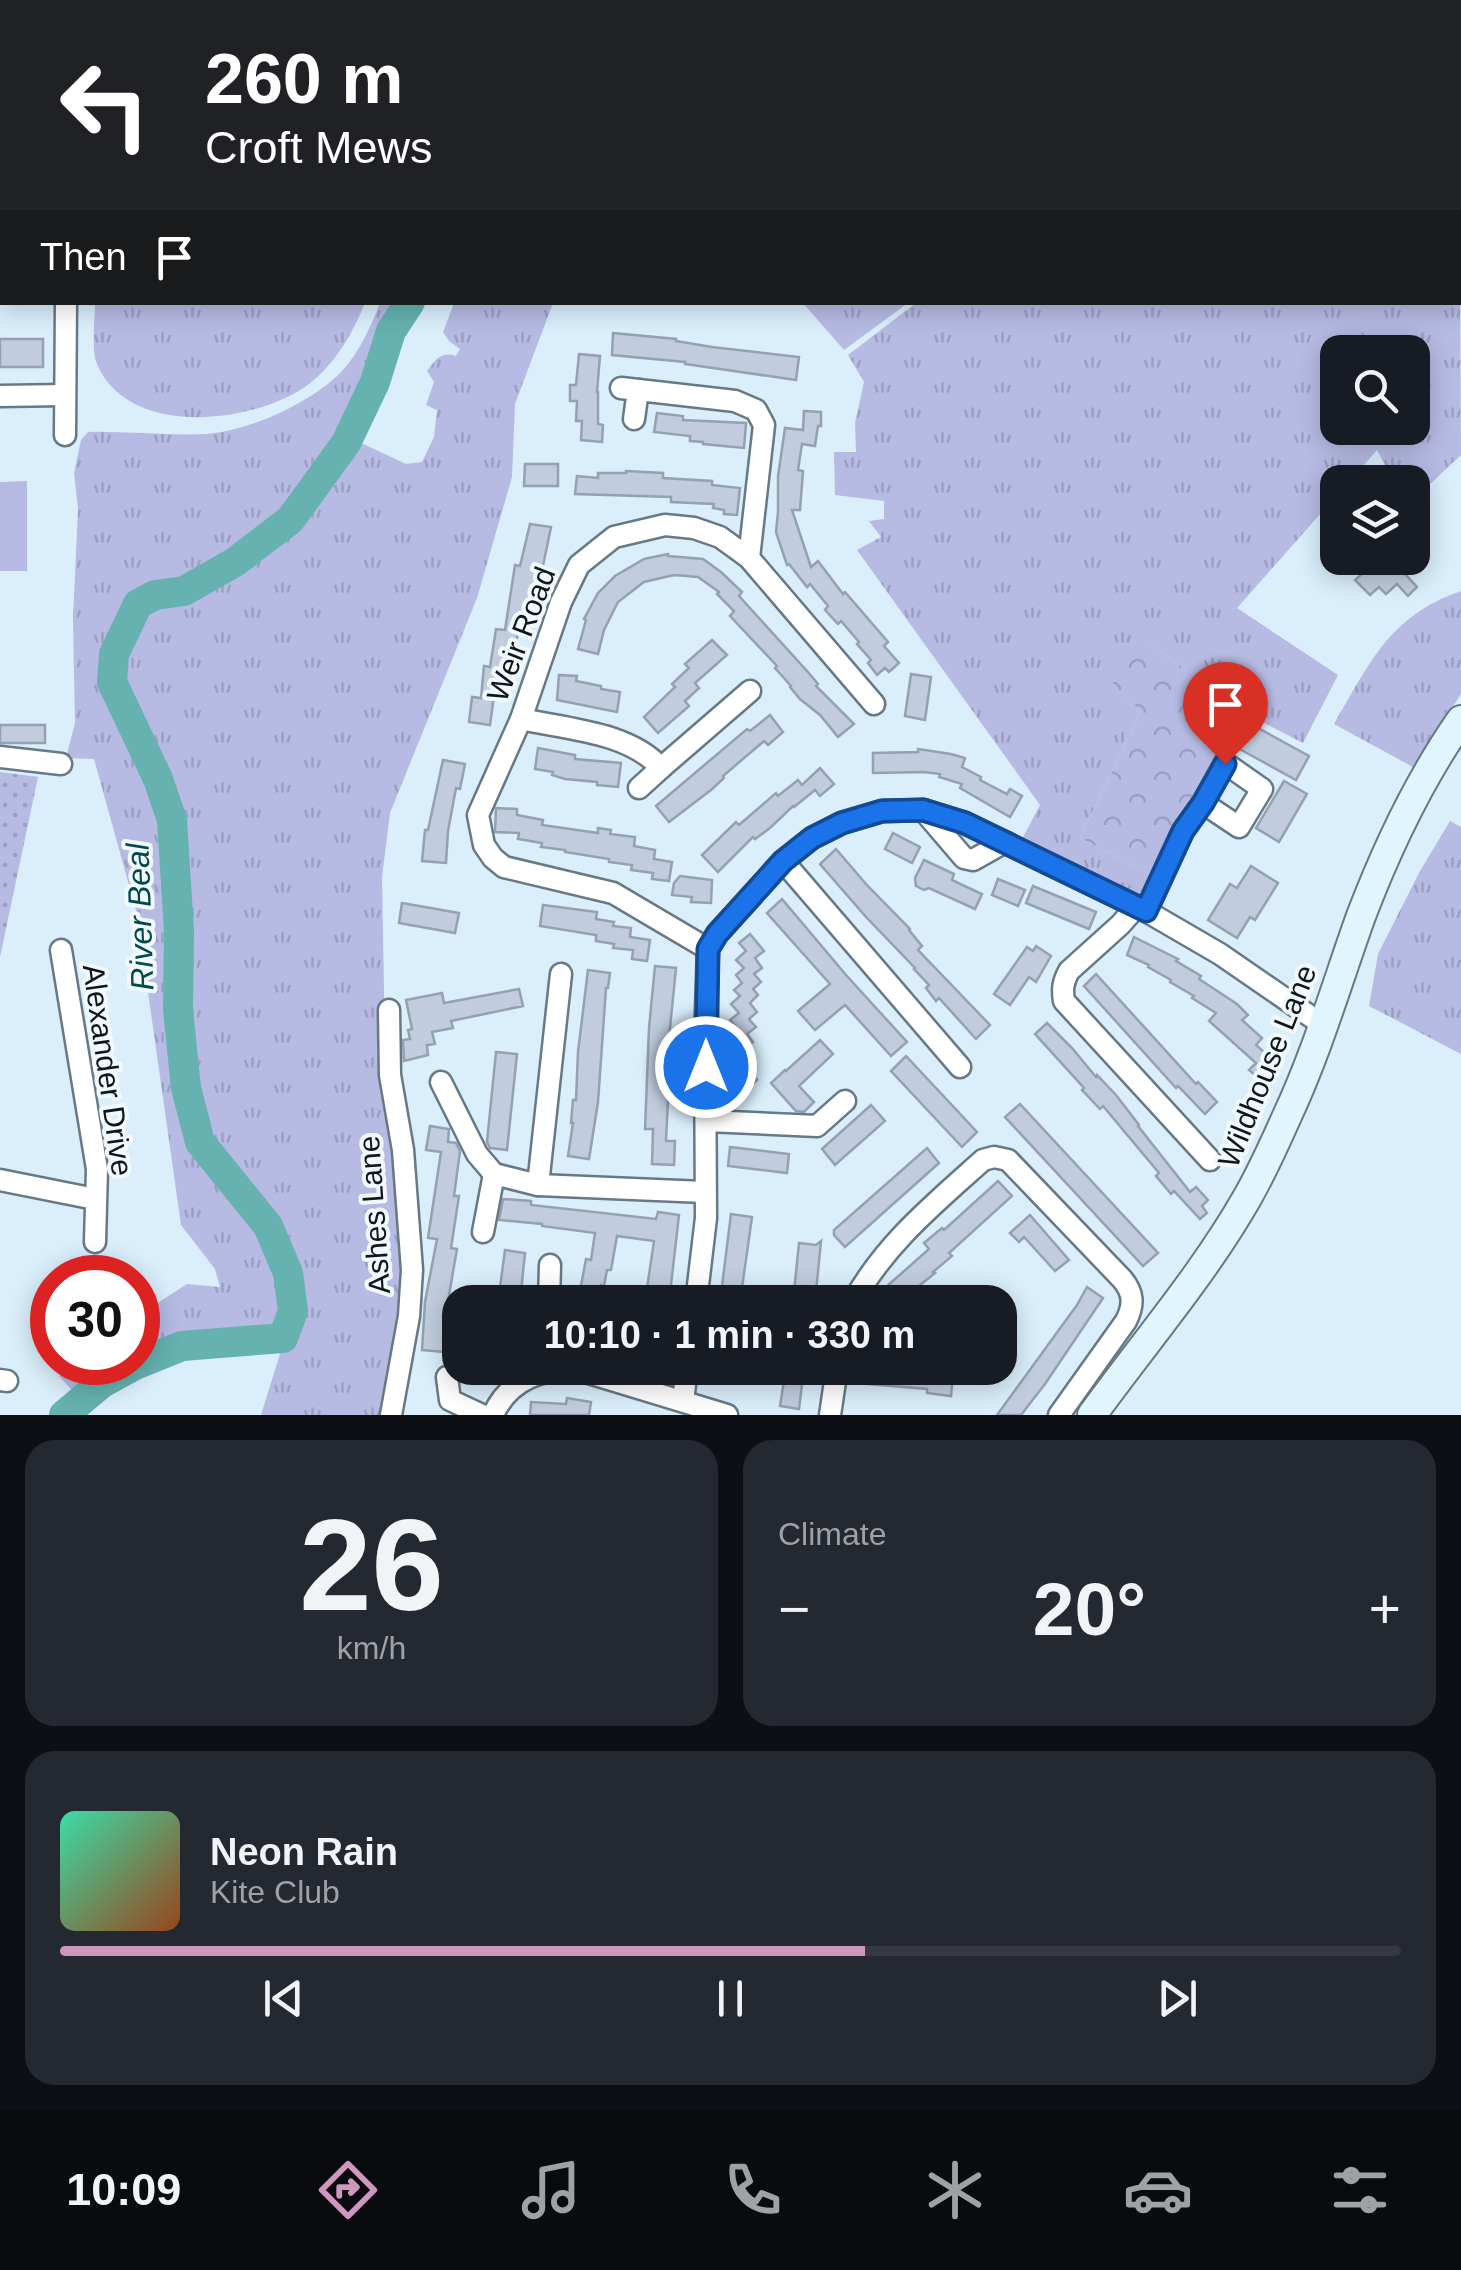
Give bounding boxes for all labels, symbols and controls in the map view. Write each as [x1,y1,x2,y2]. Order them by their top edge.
icon: left [40,40,170,170]
text: 260 m [205,40,403,118]
text: Croft Mews [205,122,433,173]
icon: arrive [147,230,202,285]
text: Then [40,236,127,278]
map controls [1320,335,1430,575]
button: search [1320,335,1430,445]
button: layers [1320,465,1430,575]
street label: Weir Road [480,562,562,706]
pin [1183,662,1268,765]
icon: arrive [1198,677,1253,732]
water label: River Beal [119,842,161,991]
street label: Wildhouse Lane [1211,960,1323,1172]
street label: Alexander Drive [77,962,139,1178]
position arrow [654,1015,758,1119]
street label: Ashes Lane [352,1135,396,1295]
speed limit sign: 30 [30,1255,160,1385]
text: 10:10 · 1 min · 330 m [544,1314,915,1356]
text: 26 [299,1492,444,1638]
text: Climate [778,1516,886,1552]
text: 20° [1033,1567,1146,1651]
text: − [778,1578,810,1640]
text: + [1369,1578,1401,1640]
text: km/h [337,1630,406,1666]
text: Neon Rain [210,1831,398,1873]
text: Kite Club [210,1874,340,1910]
icon: previous [256,1971,311,2026]
icon: pause [703,1971,758,2026]
icon: next [1150,1971,1205,2026]
icon: directions [313,2155,383,2225]
icon: music [516,2155,586,2225]
icon: phone [718,2155,788,2225]
icon: climate [920,2155,990,2225]
icon: car [1123,2155,1193,2225]
icon: filters [1325,2155,1395,2225]
text: 10:09 [66,2164,181,2215]

